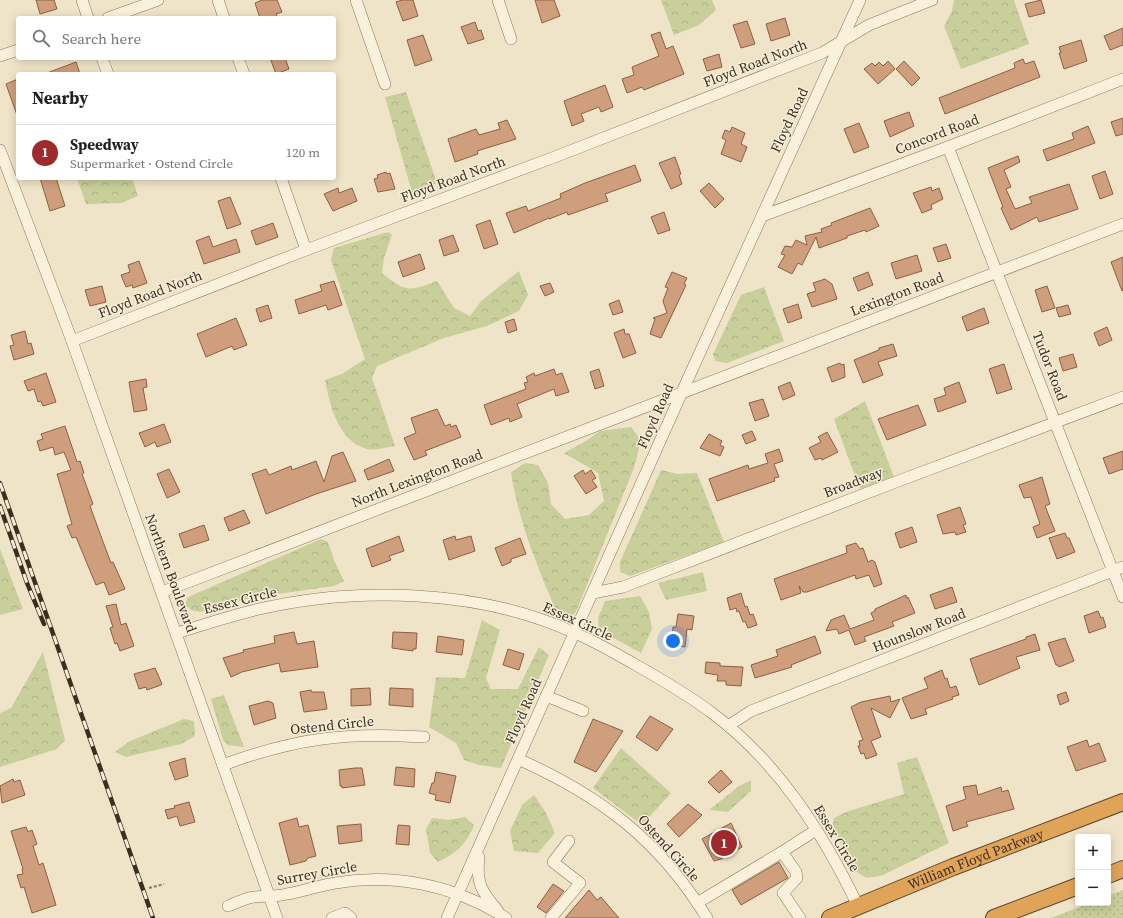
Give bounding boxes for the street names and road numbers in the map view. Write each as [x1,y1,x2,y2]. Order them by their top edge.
street label: Floyd Road North [700,34,810,92]
street label: Floyd Road [765,84,813,156]
street label: Concord Road [892,109,982,159]
street label: Floyd Road North [398,151,508,207]
street label: Floyd Road North [95,265,205,323]
street label: Lexington Road [847,267,947,321]
street label: Tudor Road [1028,328,1072,404]
street label: Floyd Road [632,380,678,452]
street label: North Lexington Road [349,444,485,512]
street label: Broadway [821,461,886,502]
street label: Northern Boulevard [140,511,202,635]
street label: Essex Circle [201,581,279,619]
street label: Essex Circle [540,597,616,645]
street label: Hounslow Road [869,603,969,657]
street label: Floyd Road [500,675,546,747]
street label: Ostend Circle [289,711,375,739]
street label: Essex Circle [809,801,865,875]
street label: Ostend Circle [633,810,705,886]
street label: William Floyd Parkway [905,823,1047,895]
street label: Surrey Circle [275,856,359,890]

